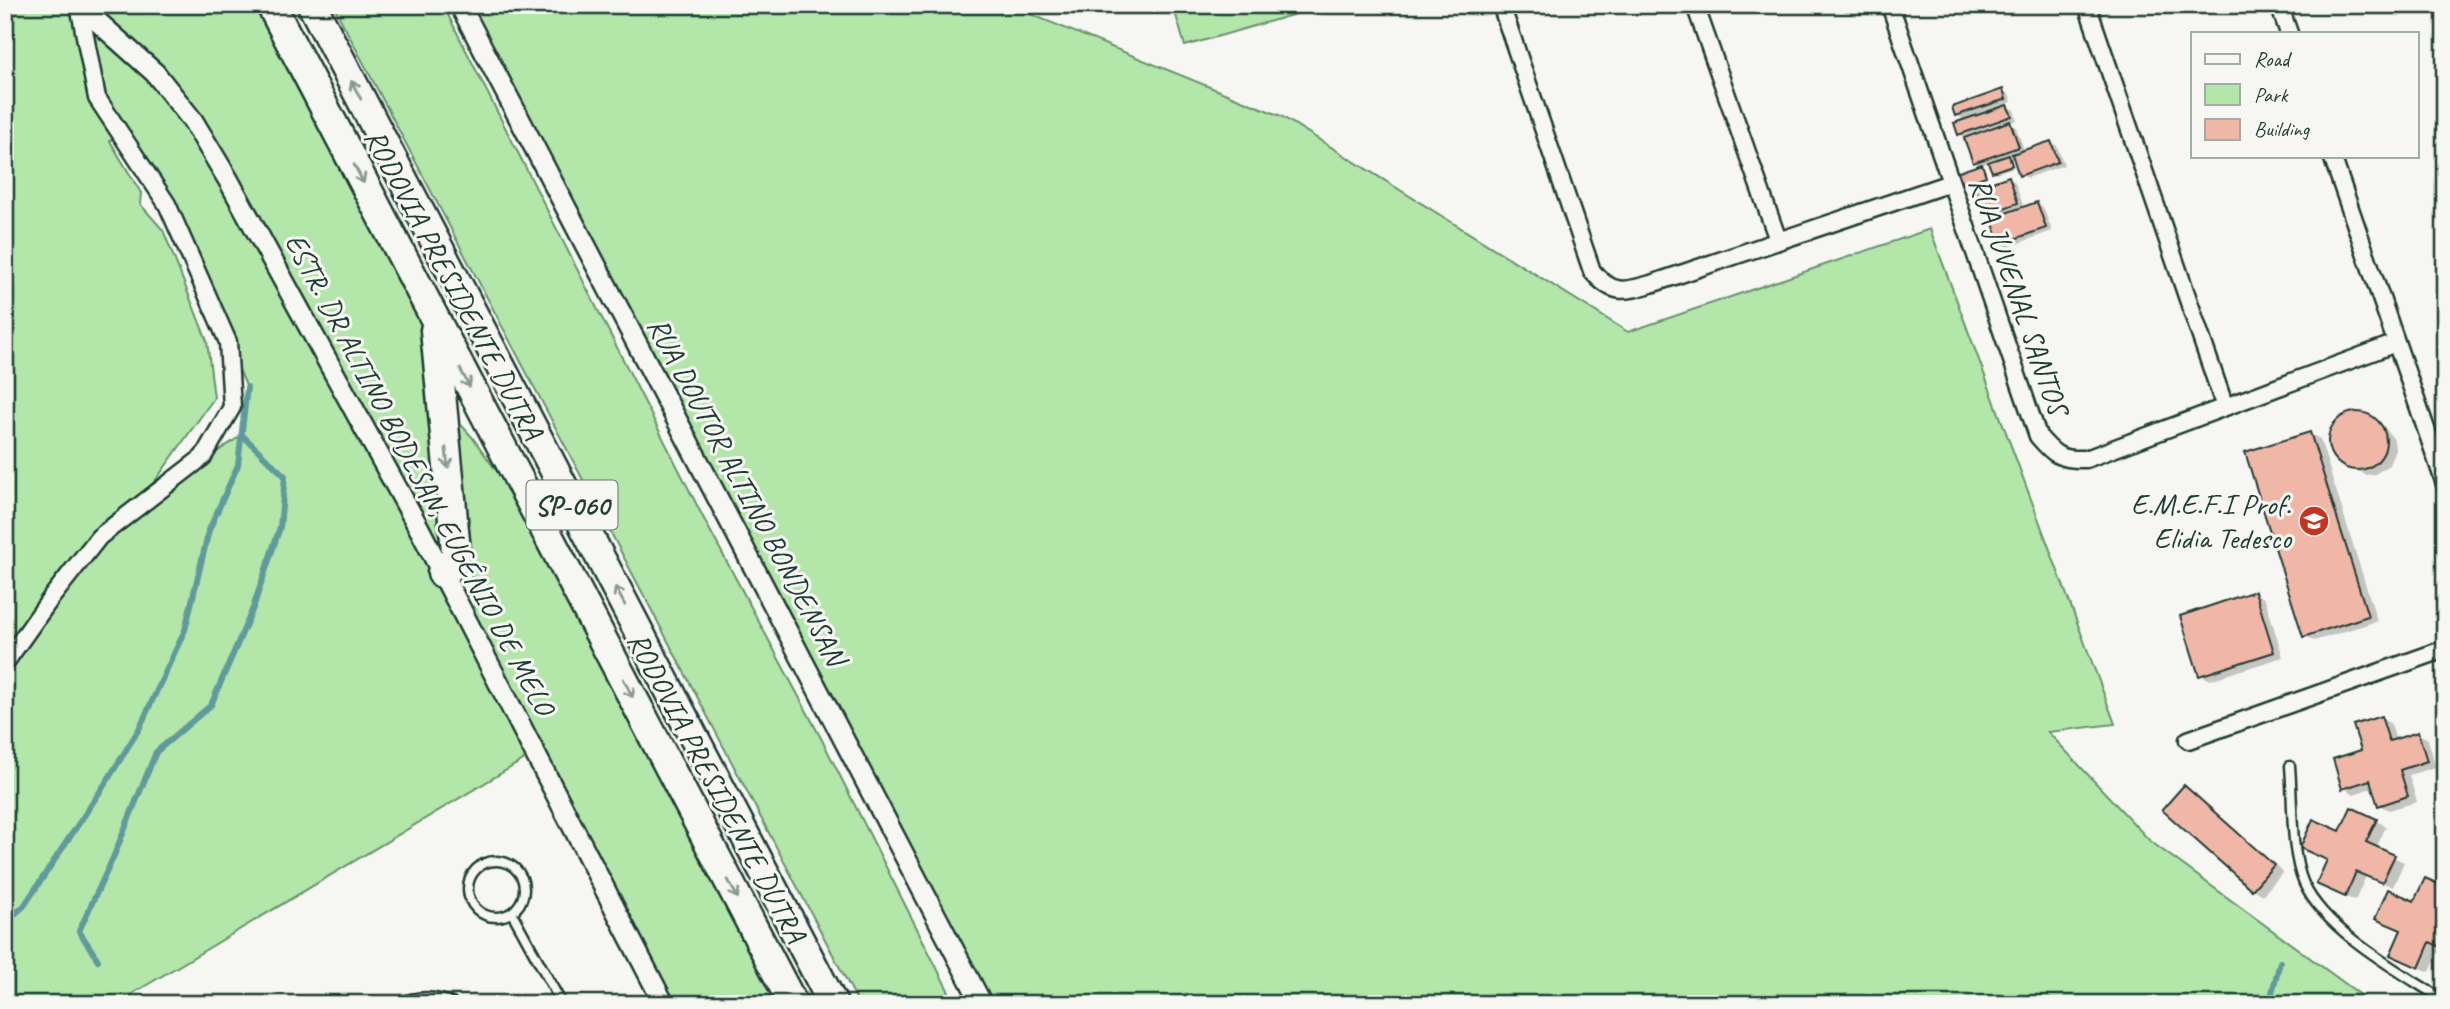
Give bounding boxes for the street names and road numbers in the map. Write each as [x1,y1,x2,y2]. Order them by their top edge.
street label: RODOVIA PRESIDENTE DUTRA [356,122,553,447]
street label: RUA JUVENAL SANTOS [1961,172,2079,424]
street label: ESTR. DR ALTINO BODESAN, EUGÊNIO DE MELO [276,227,565,724]
street label: RUA DOUTOR ALTINO BONDENSAN [639,311,857,676]
road number: SP-060 [526,480,618,530]
street label: RODOVIA PRESIDENTE DUTRA [619,625,816,950]

